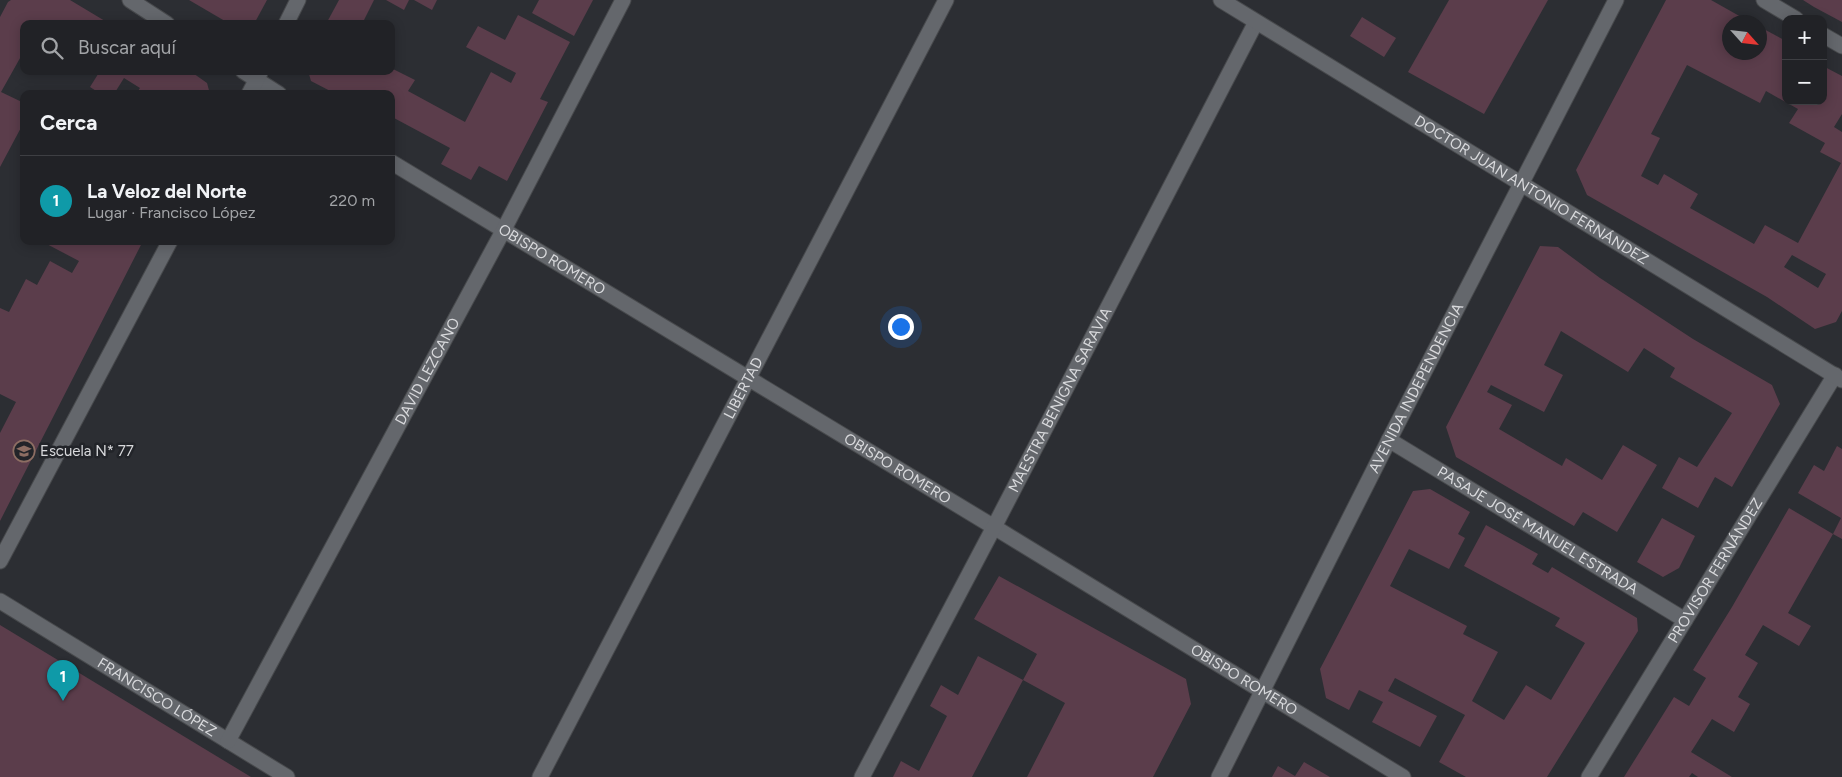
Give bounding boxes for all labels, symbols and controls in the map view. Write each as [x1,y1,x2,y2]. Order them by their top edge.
north arrow [1722,15,1767,60]
map controls [1782,15,1827,105]
button: + [1782,15,1827,60]
search box [20,20,395,75]
icon: search [38,34,66,62]
text: Buscar aquí [78,36,176,59]
button: − [1782,60,1827,105]
text: Cerca [40,110,97,135]
street label: DOCTOR JUAN ANTONIO FERNÁNDEZ [1411,112,1652,268]
text: La Veloz del Norte [87,180,247,203]
text: 1 [53,191,59,210]
text: 220 m [329,191,375,210]
text: Lugar · Francisco López [87,203,256,222]
street label: OBISPO ROMERO [495,220,609,299]
street label: AVENIDA INDEPENDENCIA [1365,300,1467,476]
street label: MAESTRA BENIGNA SARAVIA [1005,304,1115,495]
your location [888,314,914,340]
street label: DAVID LEZCANO [391,315,463,428]
street label: LIBERTAD [720,354,767,422]
street label: OBISPO ROMERO [841,429,954,508]
school or university icon: Escuela N* 77 [12,439,36,463]
place label: Escuela N* 77 [40,442,134,460]
street label: PASAJE JOSÉ MANUEL ESTRADA [1434,463,1641,598]
street label: PROVISOR FERNÁNDEZ [1664,495,1767,646]
street label: OBISPO ROMERO [1187,640,1301,719]
street label: FRANCISCO LÓPEZ [94,654,220,740]
pin: 1 [47,660,79,701]

